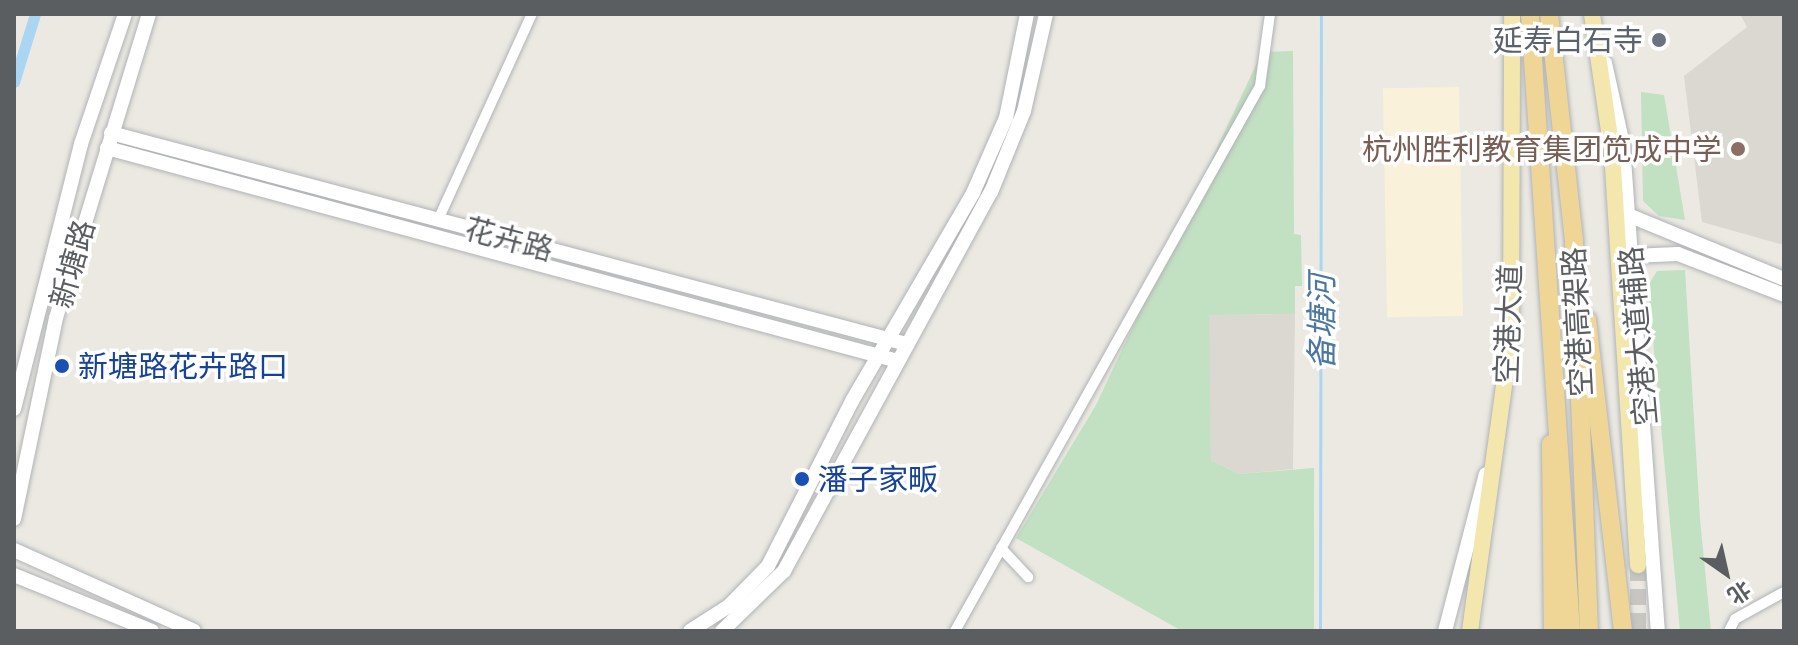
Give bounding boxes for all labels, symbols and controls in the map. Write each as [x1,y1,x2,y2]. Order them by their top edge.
place label: 延寿白石寺 [1493,22,1643,58]
marker: 延寿白石寺 [1650,31,1668,49]
place label: 杭州胜利教育集团笕成中学 [1362,131,1722,167]
marker: 杭州胜利教育集团笕成中学 [1729,140,1747,158]
street label: 花卉路 [461,210,557,268]
street label: 新塘路 [42,216,102,312]
street label: 空港大道辅路 [1612,245,1664,427]
street label: 空港高架路 [1555,246,1599,398]
street label: 空港大道 [1488,263,1528,385]
water label: 备塘河 [1302,274,1340,370]
place label: 新塘路花卉路口 [78,348,288,384]
marker: 新塘路花卉路口 [53,357,71,375]
place label: 潘子家畈 [818,461,938,497]
marker: 潘子家畈 [793,470,811,488]
north arrow [1686,533,1766,613]
text: 北 [1721,573,1758,613]

